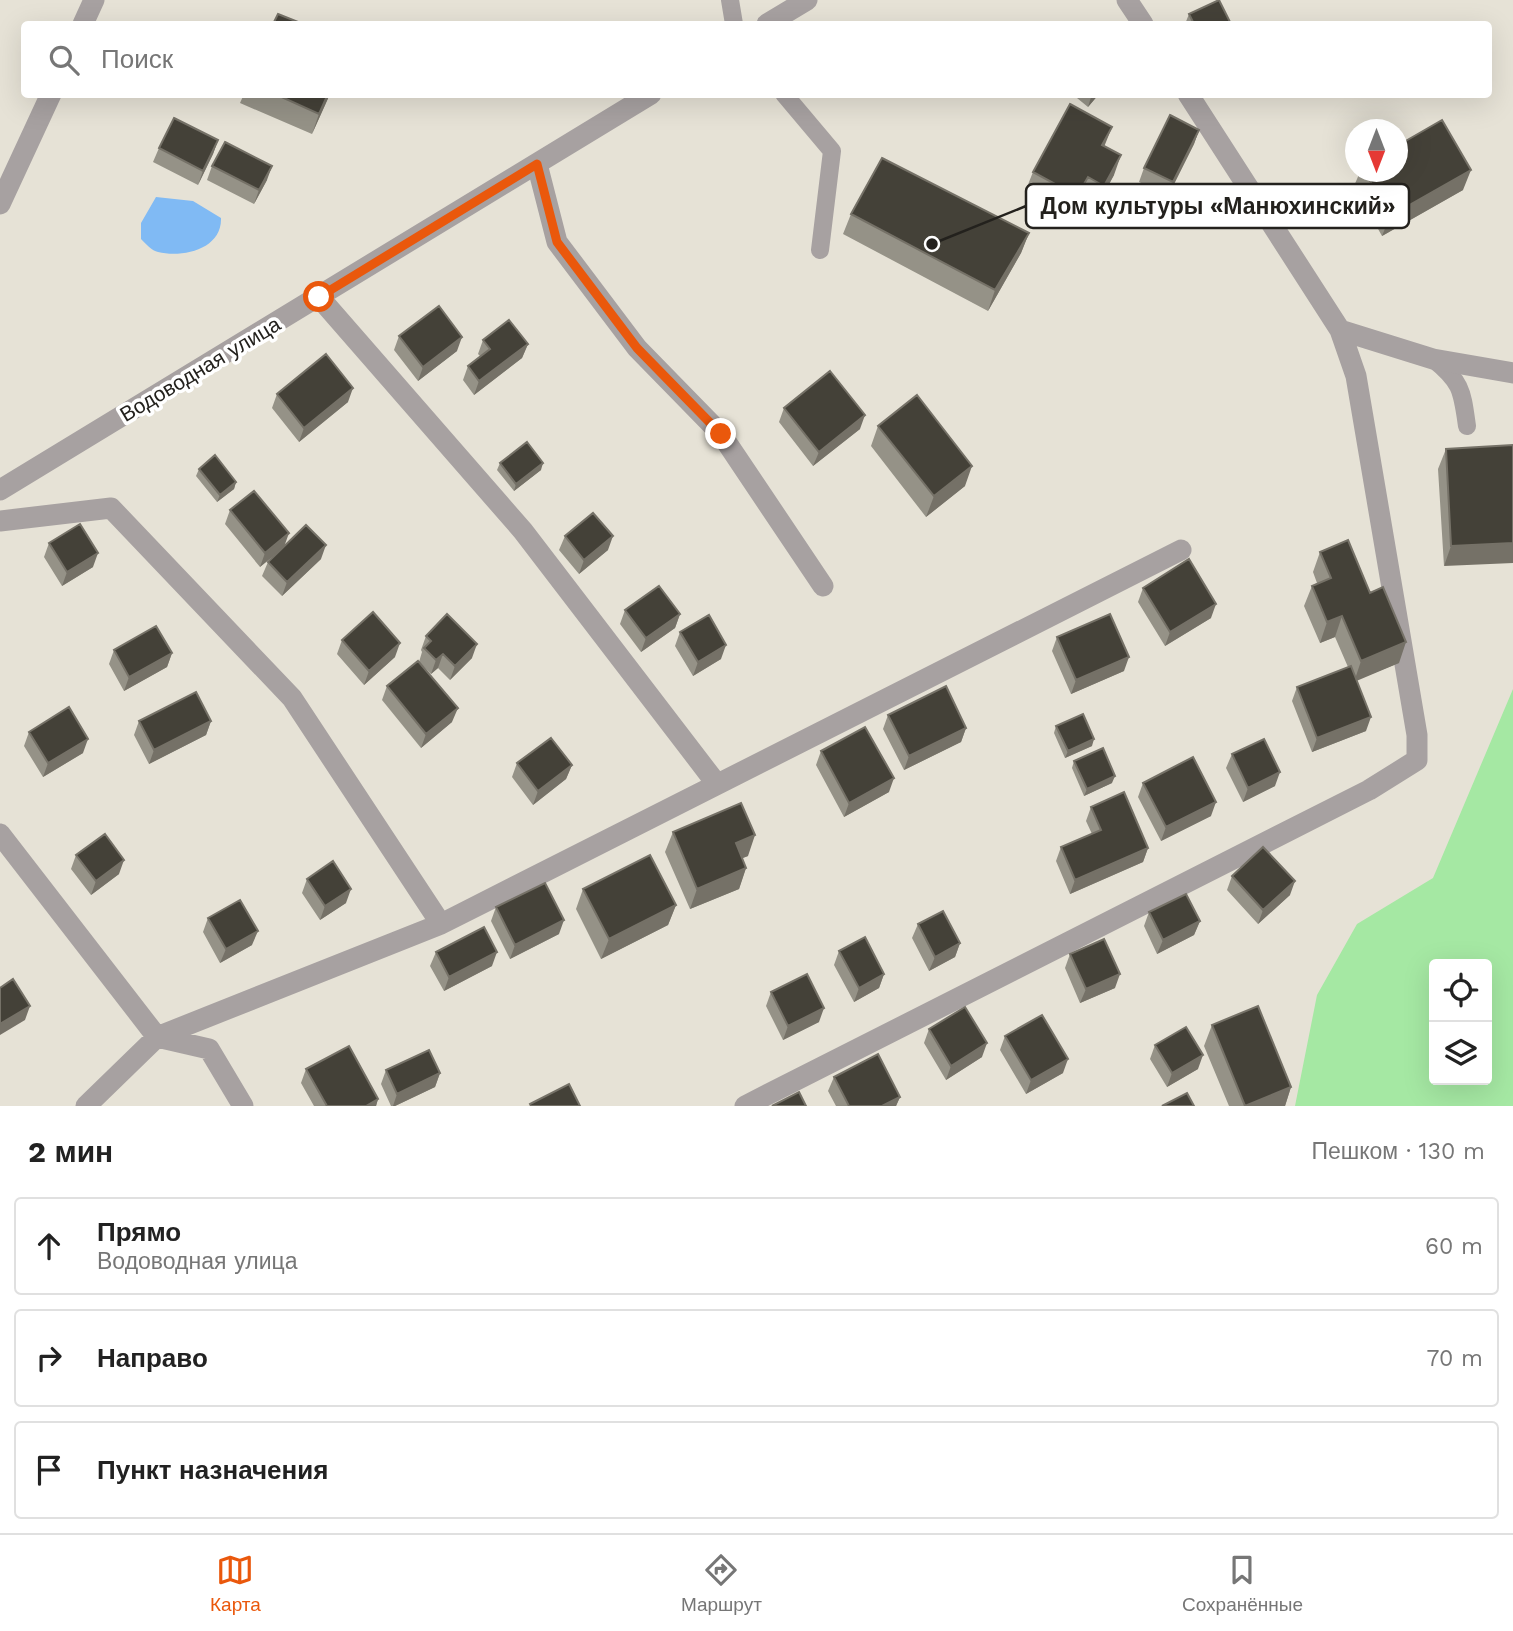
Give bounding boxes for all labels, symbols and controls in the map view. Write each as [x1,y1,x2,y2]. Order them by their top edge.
search box [21,21,1492,98]
icon: search [45,41,83,79]
text: Поиск [101,44,173,74]
north arrow [1345,119,1408,182]
callout: Дом культуры «Манюхинский» [1026,184,1409,228]
text: Дом культуры «Манюхинский» [1041,193,1395,220]
route start [303,281,334,312]
street label: Водоводная улица [115,311,285,427]
route end [705,418,736,449]
map controls [1429,959,1492,1085]
button: locate [1429,959,1492,1022]
button: layers [1429,1022,1492,1085]
text: 2 мин [28,1134,113,1169]
text: Пешком · 130 m [1311,1138,1485,1165]
text: Прямо [97,1217,181,1247]
icon: ahead [30,1227,68,1265]
text: 60 m [1425,1233,1483,1260]
text: Водоводная улица [97,1248,298,1275]
icon: right [30,1339,68,1377]
text: Направо [97,1343,208,1373]
text: 70 m [1426,1345,1483,1372]
icon: arrive [30,1451,68,1489]
text: Пункт назначения [97,1455,328,1485]
tab: Карта [210,1551,261,1616]
tab: Маршрут [681,1551,762,1616]
tab: Сохранённые [1182,1551,1303,1616]

